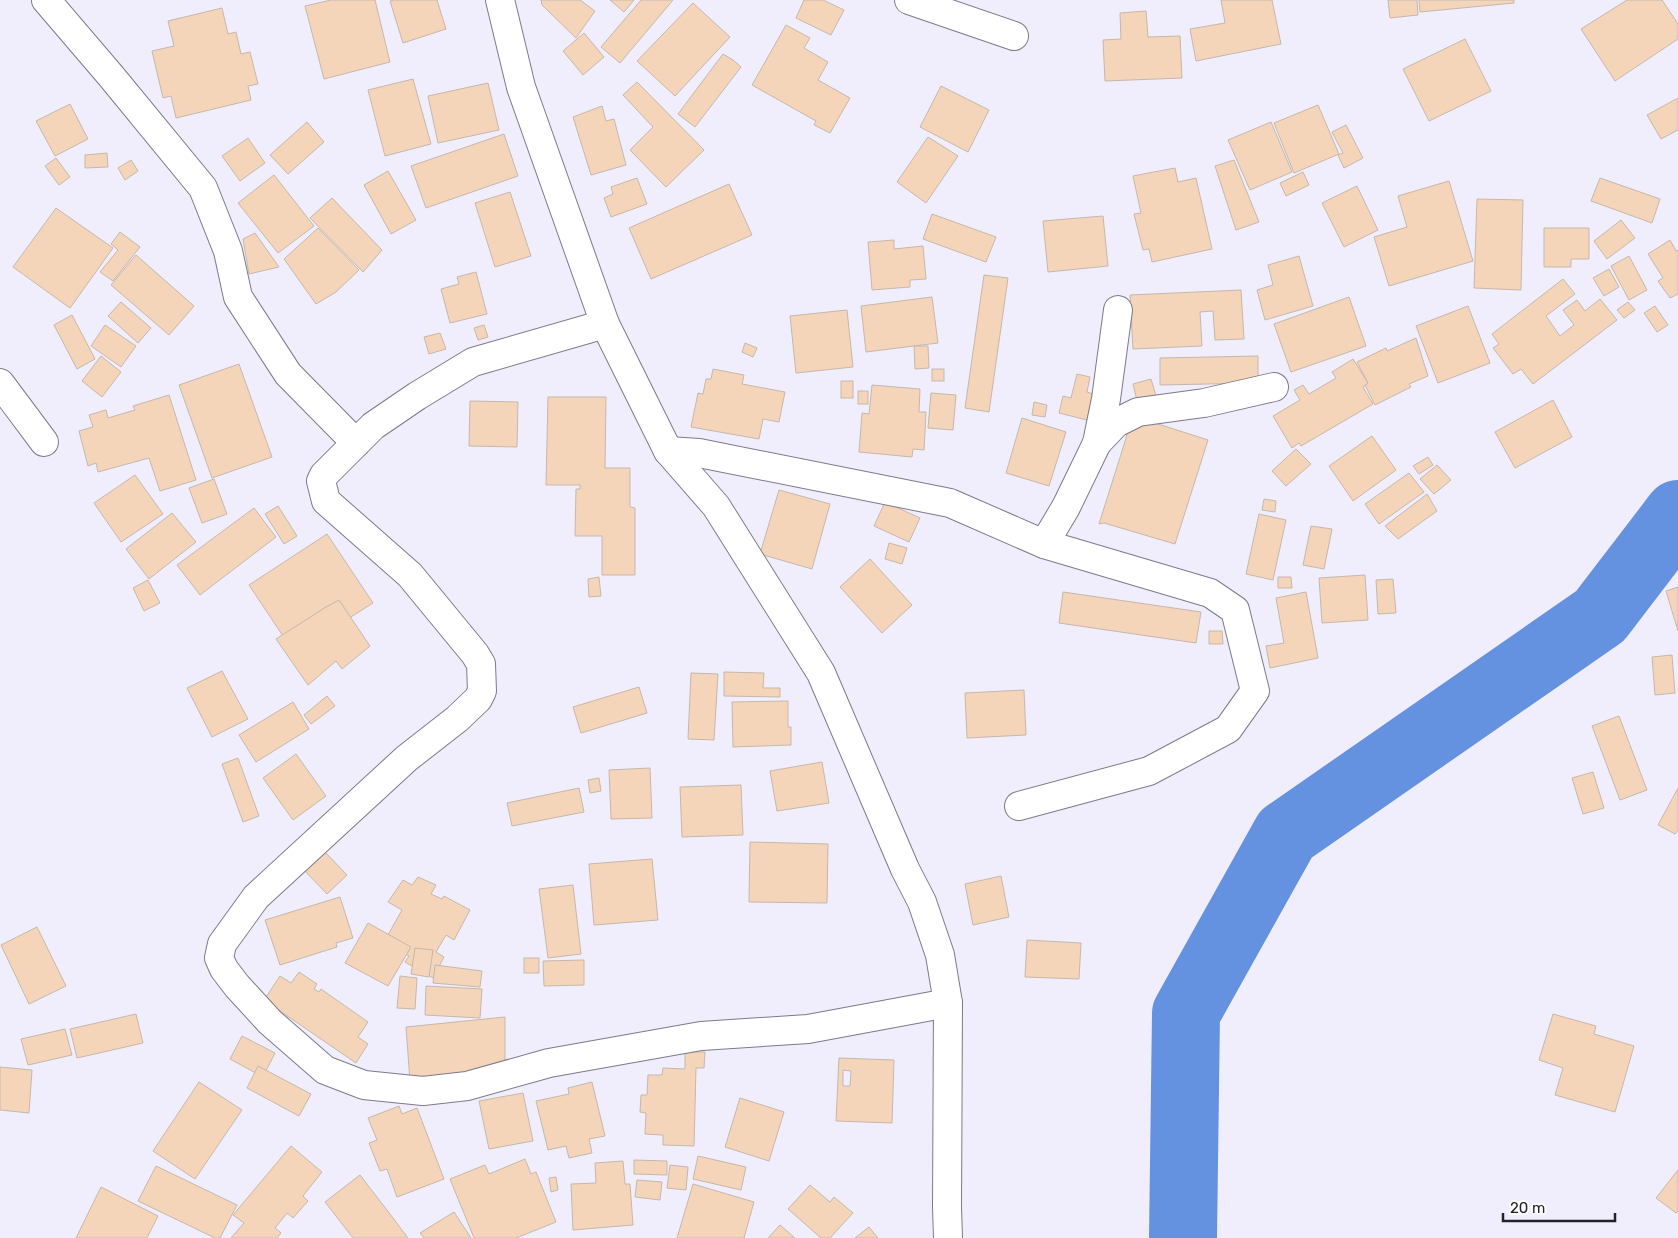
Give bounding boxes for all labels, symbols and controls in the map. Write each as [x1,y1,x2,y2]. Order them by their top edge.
scale bar [1503,1190,1616,1222]
text: 20 m [1510,1199,1545,1217]

